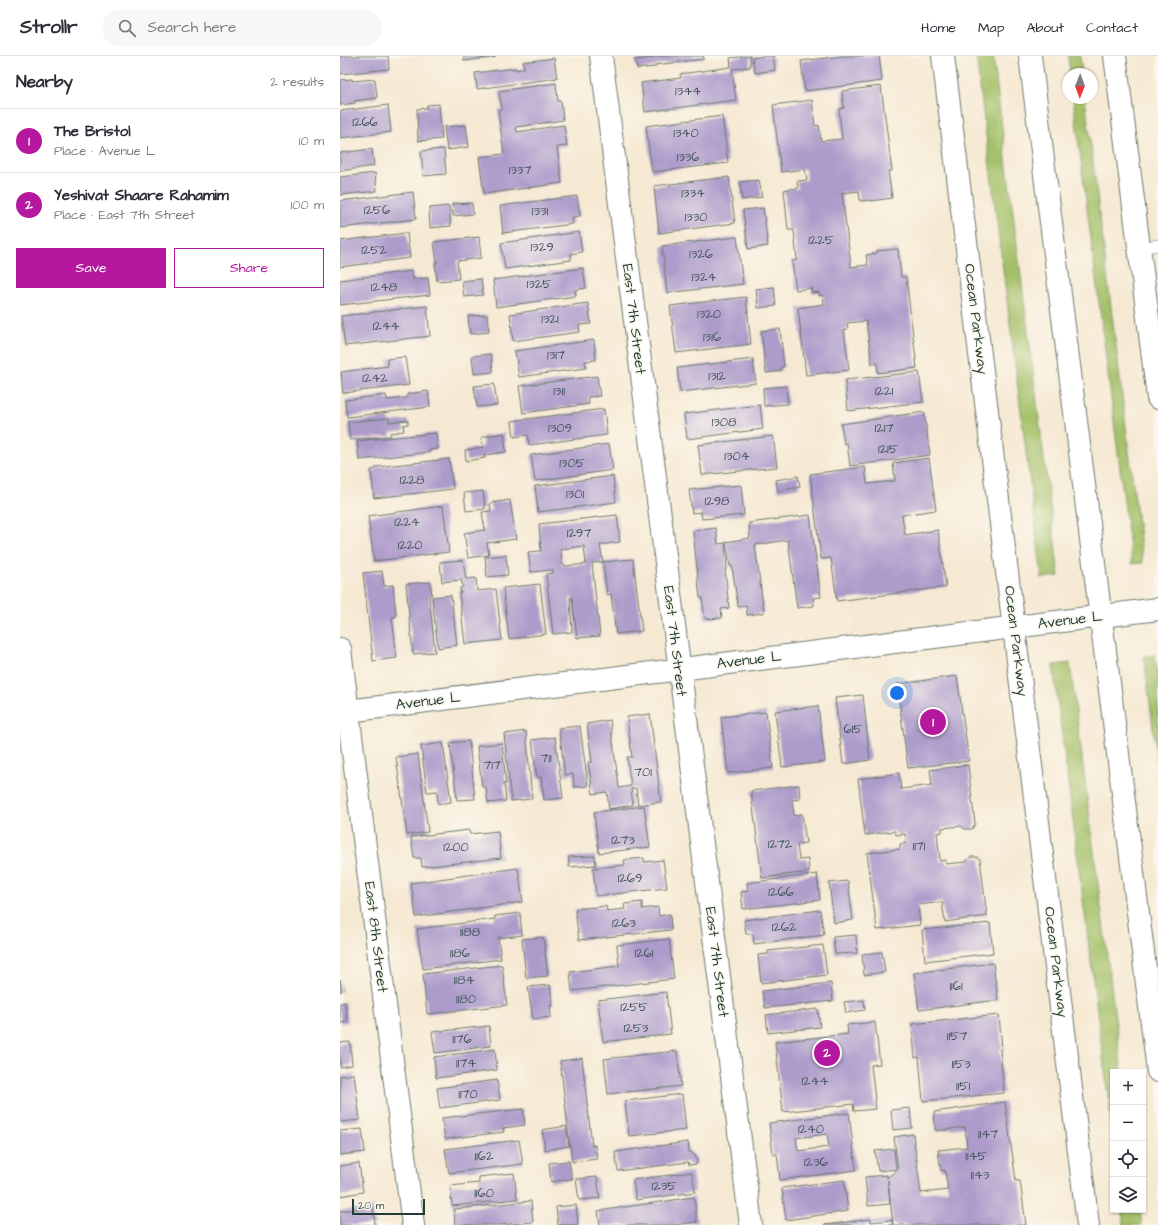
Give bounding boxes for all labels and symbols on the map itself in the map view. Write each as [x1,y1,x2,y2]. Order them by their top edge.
north arrow [1062,68,1098,104]
house number: 1344 [675,82,701,100]
house number: 1266 [352,113,378,131]
house number: 1340 [673,124,699,142]
house number: 1336 [676,148,700,166]
house number: 1337 [509,161,531,179]
house number: 1334 [681,184,705,202]
house number: 1256 [364,201,390,219]
house number: 1331 [532,202,549,220]
house number: 1330 [684,208,708,226]
house number: 1225 [808,231,834,249]
house number: 1329 [530,238,554,256]
house number: 1252 [361,241,387,259]
house number: 1326 [689,245,713,263]
street label: Ocean Parkway [958,262,993,376]
street label: East 7th Street [617,263,651,375]
house number: 1324 [692,268,716,286]
house number: 1325 [527,275,551,293]
house number: 1248 [371,278,398,296]
house number: 1320 [697,305,721,323]
house number: 1321 [541,310,559,328]
house number: 1244 [373,317,400,335]
house number: 1316 [703,328,721,346]
house number: 1317 [547,346,565,364]
house number: 1312 [708,367,726,385]
house number: 1242 [362,369,388,387]
house number: 1311 [553,382,565,400]
house number: 1221 [875,382,893,400]
house number: 1308 [712,413,737,431]
house number: 1309 [548,419,572,437]
house number: 1217 [875,419,893,437]
house number: 1215 [878,440,898,458]
house number: 1304 [724,447,750,465]
house number: 1305 [559,454,585,472]
house number: 1228 [400,471,425,489]
house number: 1301 [566,485,584,503]
house number: 1298 [705,492,730,510]
house number: 1224 [394,513,420,531]
house number: 1297 [567,524,591,542]
house number: 1220 [398,536,422,554]
street label: Ocean Parkway [998,584,1033,698]
street label: East 7th Street [658,585,692,697]
street label: Avenue L [1036,606,1104,634]
street label: Avenue L [715,646,783,674]
your location [887,683,907,703]
street label: Avenue L [394,687,462,715]
pin: 1 [920,707,946,737]
house number: 615 [843,720,863,738]
house number: 711 [540,749,552,767]
house number: 717 [483,756,501,774]
house number: 701 [634,763,652,781]
house number: 1273 [611,831,635,849]
house number: 1272 [768,835,793,853]
house number: 1171 [913,837,926,855]
house number: 1200 [443,838,469,856]
house number: 1269 [618,869,642,887]
street label: East 8th Street [359,880,393,994]
house number: 1266 [768,883,794,901]
street label: Ocean Parkway [1038,905,1073,1019]
street label: East 7th Street [700,906,734,1018]
house number: 1263 [612,914,636,932]
house number: 1262 [772,918,797,936]
house number: 1188 [460,923,481,941]
house number: 1186 [450,944,470,962]
house number: 1261 [635,944,654,962]
house number: 1184 [454,971,474,989]
house number: 1161 [949,977,963,995]
house number: 1180 [456,990,476,1008]
house number: 1255 [620,998,648,1016]
house number: 1253 [624,1019,649,1037]
house number: 1157 [947,1027,967,1045]
house number: 1176 [452,1030,472,1048]
pin: 2 [814,1038,840,1068]
house number: 1174 [456,1054,476,1072]
house number: 1153 [951,1055,971,1073]
house number: 1244 [802,1072,829,1090]
house number: 1151 [956,1077,970,1095]
house number: 1170 [458,1085,478,1103]
house number: 1240 [798,1120,824,1138]
house number: 1147 [978,1125,998,1143]
house number: 1162 [475,1147,494,1165]
house number: 1145 [965,1147,987,1165]
house number: 1236 [804,1153,828,1171]
house number: 1143 [971,1166,990,1184]
house number: 1235 [652,1177,676,1195]
house number: 1160 [474,1184,494,1202]
scale bar [352,1197,425,1216]

